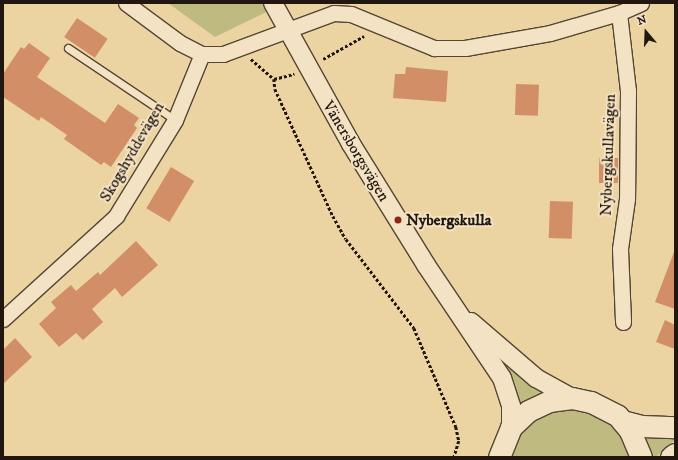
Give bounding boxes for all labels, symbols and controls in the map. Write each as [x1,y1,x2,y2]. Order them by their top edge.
north arrow [626,12,666,52]
text: N [636,13,649,29]
street label: Nybergskullavägen [596,94,620,216]
street label: Vänersborgsvägen [318,97,394,205]
street label: Skogshyddevägen [96,99,168,205]
place label: Nybergskulla [406,210,492,230]
marker: Nybergskulla [393,215,403,225]

